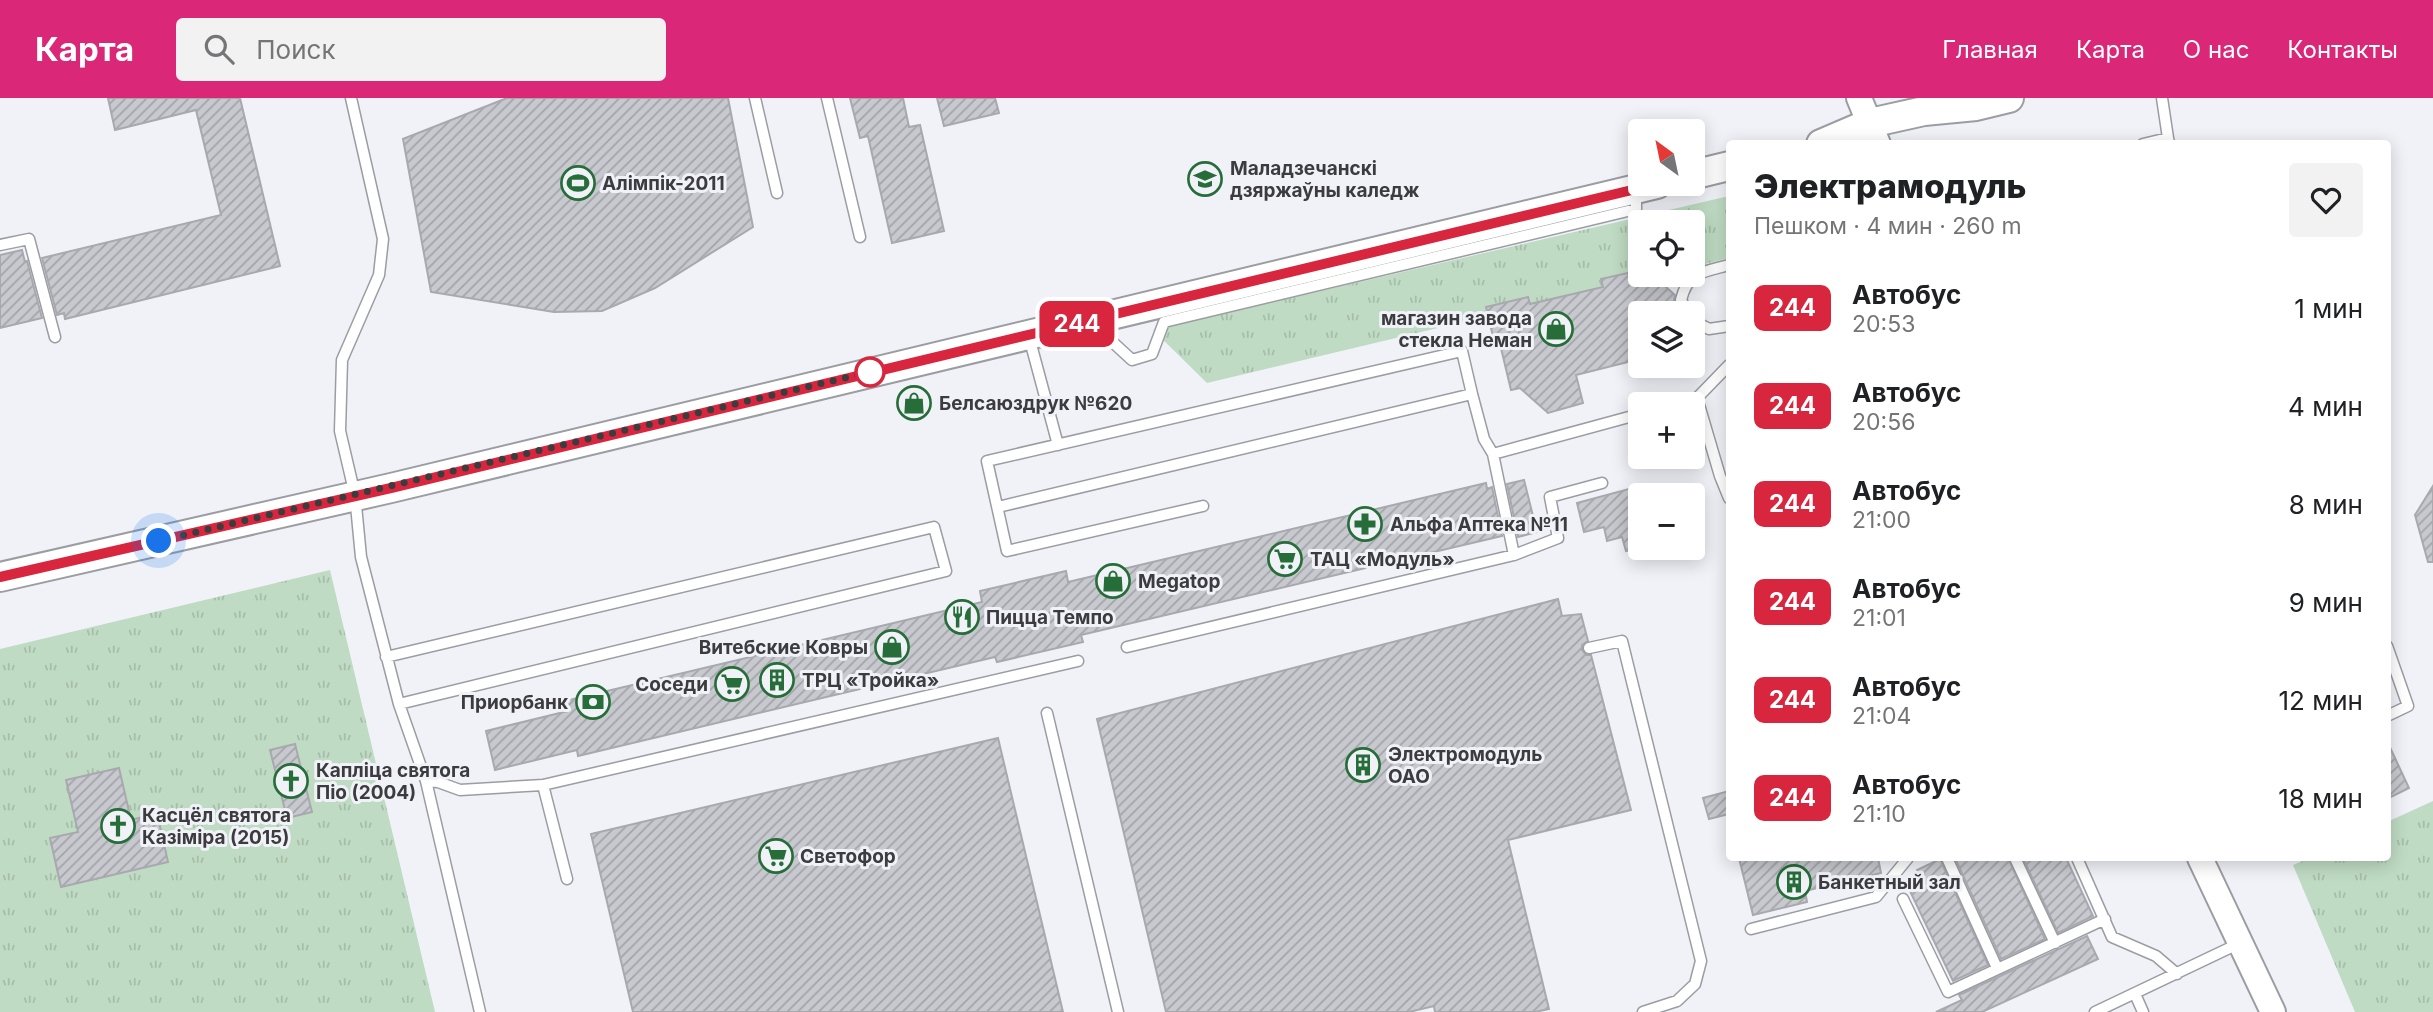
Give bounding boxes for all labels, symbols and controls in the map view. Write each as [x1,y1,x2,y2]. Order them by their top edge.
search box [176,18,666,81]
text: Карта [35,29,134,69]
icon: search [200,30,238,68]
text: Поиск [256,34,335,65]
text: Главная [1942,35,2038,64]
text: Карта [2076,35,2145,64]
text: О нас [2183,35,2249,64]
text: Контакты [2287,35,2398,64]
north arrow [1628,119,1704,196]
map controls [1628,119,1705,560]
place label: Маладзечанскі дзяржаўны каледж [1230,157,1420,202]
school or university icon: Маладзечанскі дзяржаўны каледж [1186,160,1224,198]
button: heart [2289,163,2363,237]
sports icon: Алімпік-2011 [559,164,597,202]
text: Электрамодуль [1754,166,2026,206]
place label: Алімпік-2011 [602,172,725,195]
button: locate [1628,210,1705,287]
text: Пешком · 4 мин · 260 m [1754,212,2022,240]
text: Автобус [1852,279,1961,310]
text: 244 [1769,293,1816,322]
text: 1 мин [2294,293,2363,324]
line badge: 244 [1037,301,1117,347]
button: layers [1628,301,1705,378]
place label: магазин завода стекла Неман [1381,307,1532,352]
text: 244 [1053,309,1101,338]
shop icon: магазин завода стекла Неман [1537,310,1575,348]
text: 20:53 [1852,310,1915,338]
unlabelled marker [855,357,885,387]
text: Автобус [1852,377,1961,408]
shop icon: Белсаюздрук №620 [895,384,933,422]
text: 244 [1769,391,1816,420]
text: 4 мин [2288,391,2363,422]
place label: Белсаюздрук №620 [939,392,1132,415]
button: + [1628,392,1705,469]
text: 20:56 [1852,408,1915,436]
text: Автобус [1852,475,1961,506]
button: − [1628,483,1705,560]
text: 244 [1769,489,1816,518]
text: 8 мин [2289,489,2363,520]
pharmacy icon: Альфа Аптека №11 [1346,505,1384,543]
text: 21:00 [1852,506,1911,534]
place label: Альфа Аптека №11 [1390,513,1568,536]
your location [141,523,176,558]
supermarket icon: ТАЦ «Модуль» [1266,540,1304,578]
place label: ТАЦ «Модуль» [1310,548,1455,571]
shop icon: Megatop [1094,562,1132,600]
place label: Megatop [1138,570,1220,593]
text: Автобус [1852,573,1961,604]
text: 244 [1769,587,1816,616]
text: 9 мин [2289,587,2363,618]
restaurant icon: Пицца Темпо [943,598,981,636]
text: 21:01 [1852,604,1906,632]
place label: Пицца Темпо [986,606,1114,629]
shop icon: Витебские Ковры [873,628,911,666]
place label: Витебские Ковры [699,636,868,659]
building icon: ТРЦ «Тройка» [758,661,796,699]
supermarket icon: Соседи [713,665,751,703]
place label: ТРЦ «Тройка» [802,669,939,692]
text: Автобус [1852,671,1961,702]
place label: Соседи [635,673,708,696]
bank icon: Приорбанк [574,683,612,721]
text: 244 [1769,685,1816,714]
text: 12 мин [2278,685,2363,716]
place label: Приорбанк [461,691,568,714]
text: 21:04 [1852,702,1911,730]
place label: Электромодуль ОАО [1388,743,1542,788]
building icon: Электромодуль ОАО [1344,746,1382,784]
place label: Капліца святога Піо (2004) [316,759,470,804]
church icon: Капліца святога Піо (2004) [272,762,310,800]
text: Автобус [1852,769,1961,800]
text: 244 [1769,783,1816,812]
text: 18 мин [2278,783,2363,814]
text: 21:10 [1852,800,1906,828]
place label: Касцёл святога Казіміра (2015) [142,804,291,849]
church icon: Касцёл святога Казіміра (2015) [99,807,137,845]
supermarket icon: Светофор [757,837,795,875]
place label: Светофор [800,845,896,868]
building icon: Банкетный зал [1775,863,1813,901]
place label: Банкетный зал [1818,871,1961,894]

